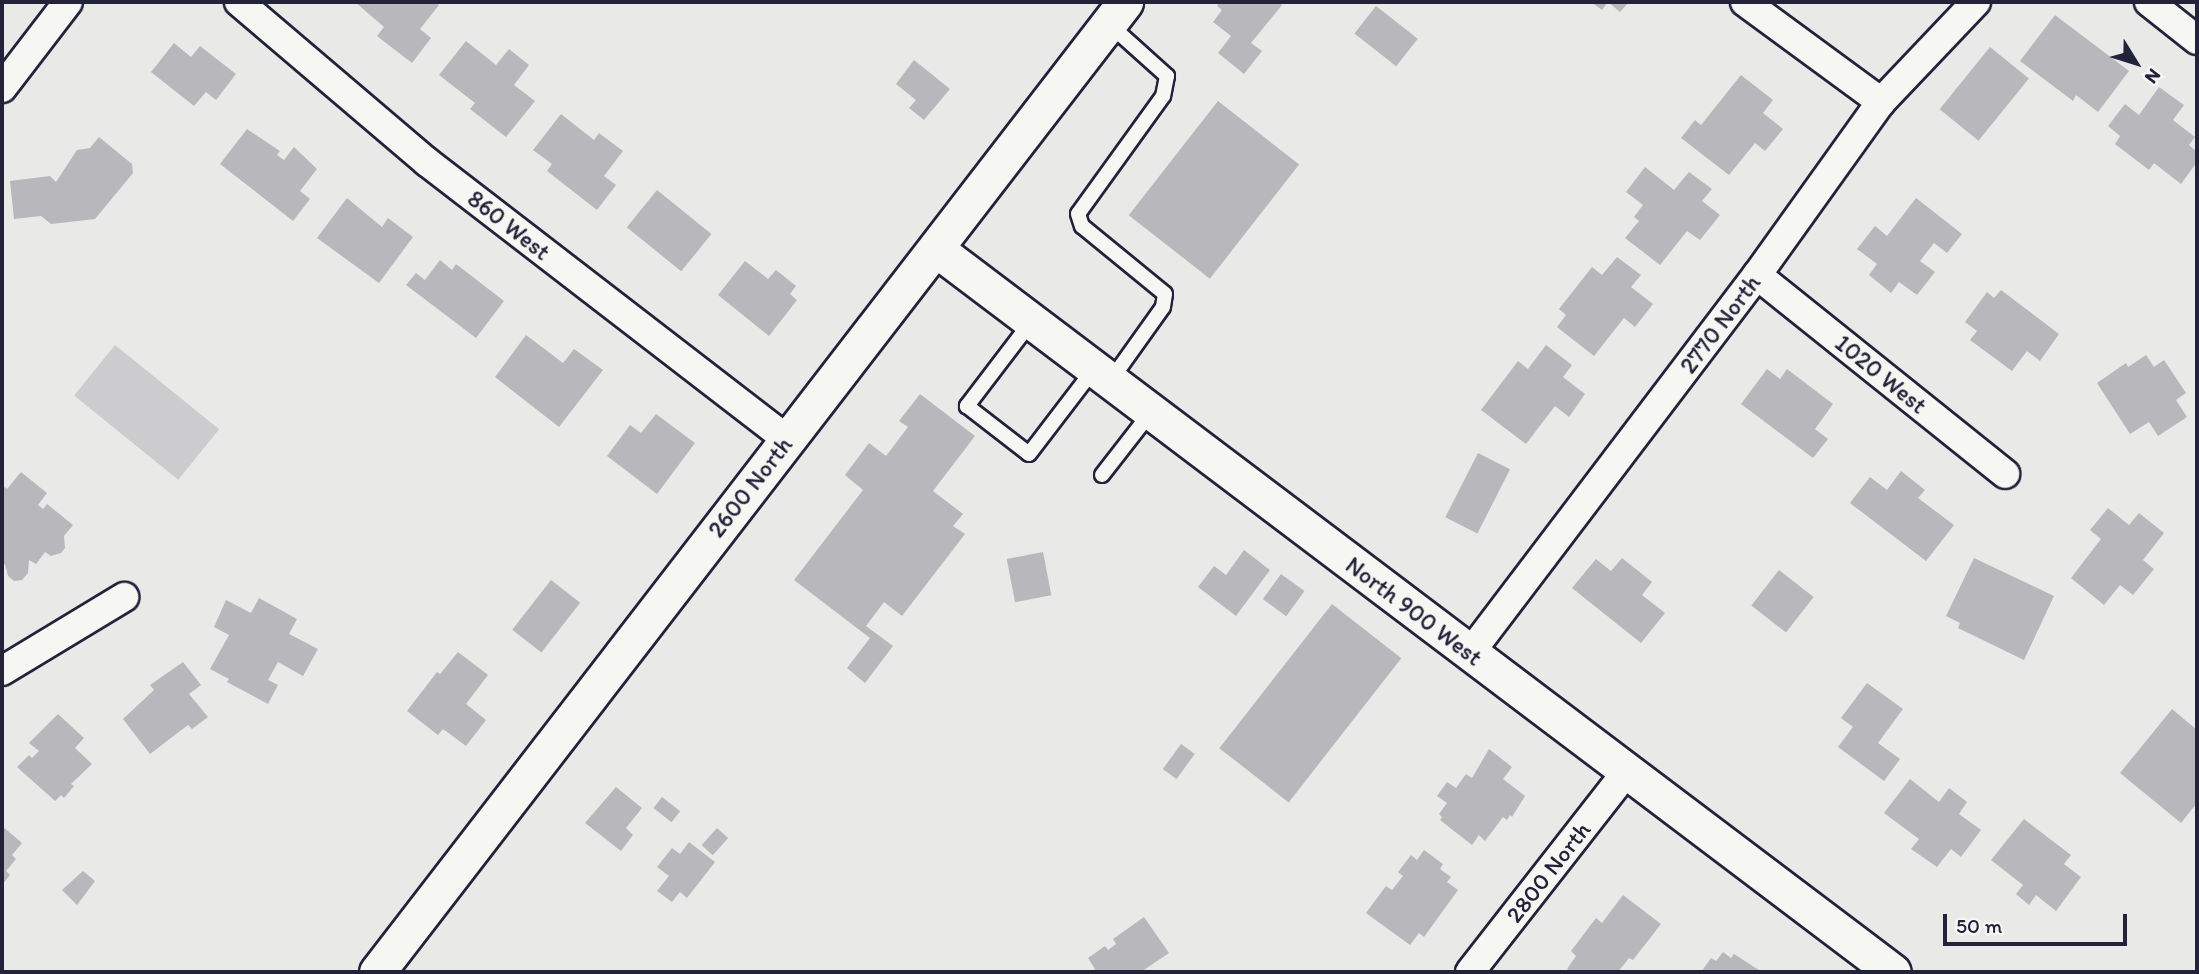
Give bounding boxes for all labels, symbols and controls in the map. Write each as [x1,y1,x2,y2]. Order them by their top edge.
north arrow [2101,28,2171,98]
text: N [2140,64,2166,88]
street label: 860 West [462,184,556,266]
street label: 2770 North [1673,269,1767,379]
street label: 1020 West [1829,328,1933,420]
street label: 2600 North [702,431,798,543]
street label: North 900 West [1340,550,1488,672]
street label: 2800 North [1500,816,1596,928]
scale bar [1947,900,2131,944]
text: 50 m [1956,913,2002,938]

